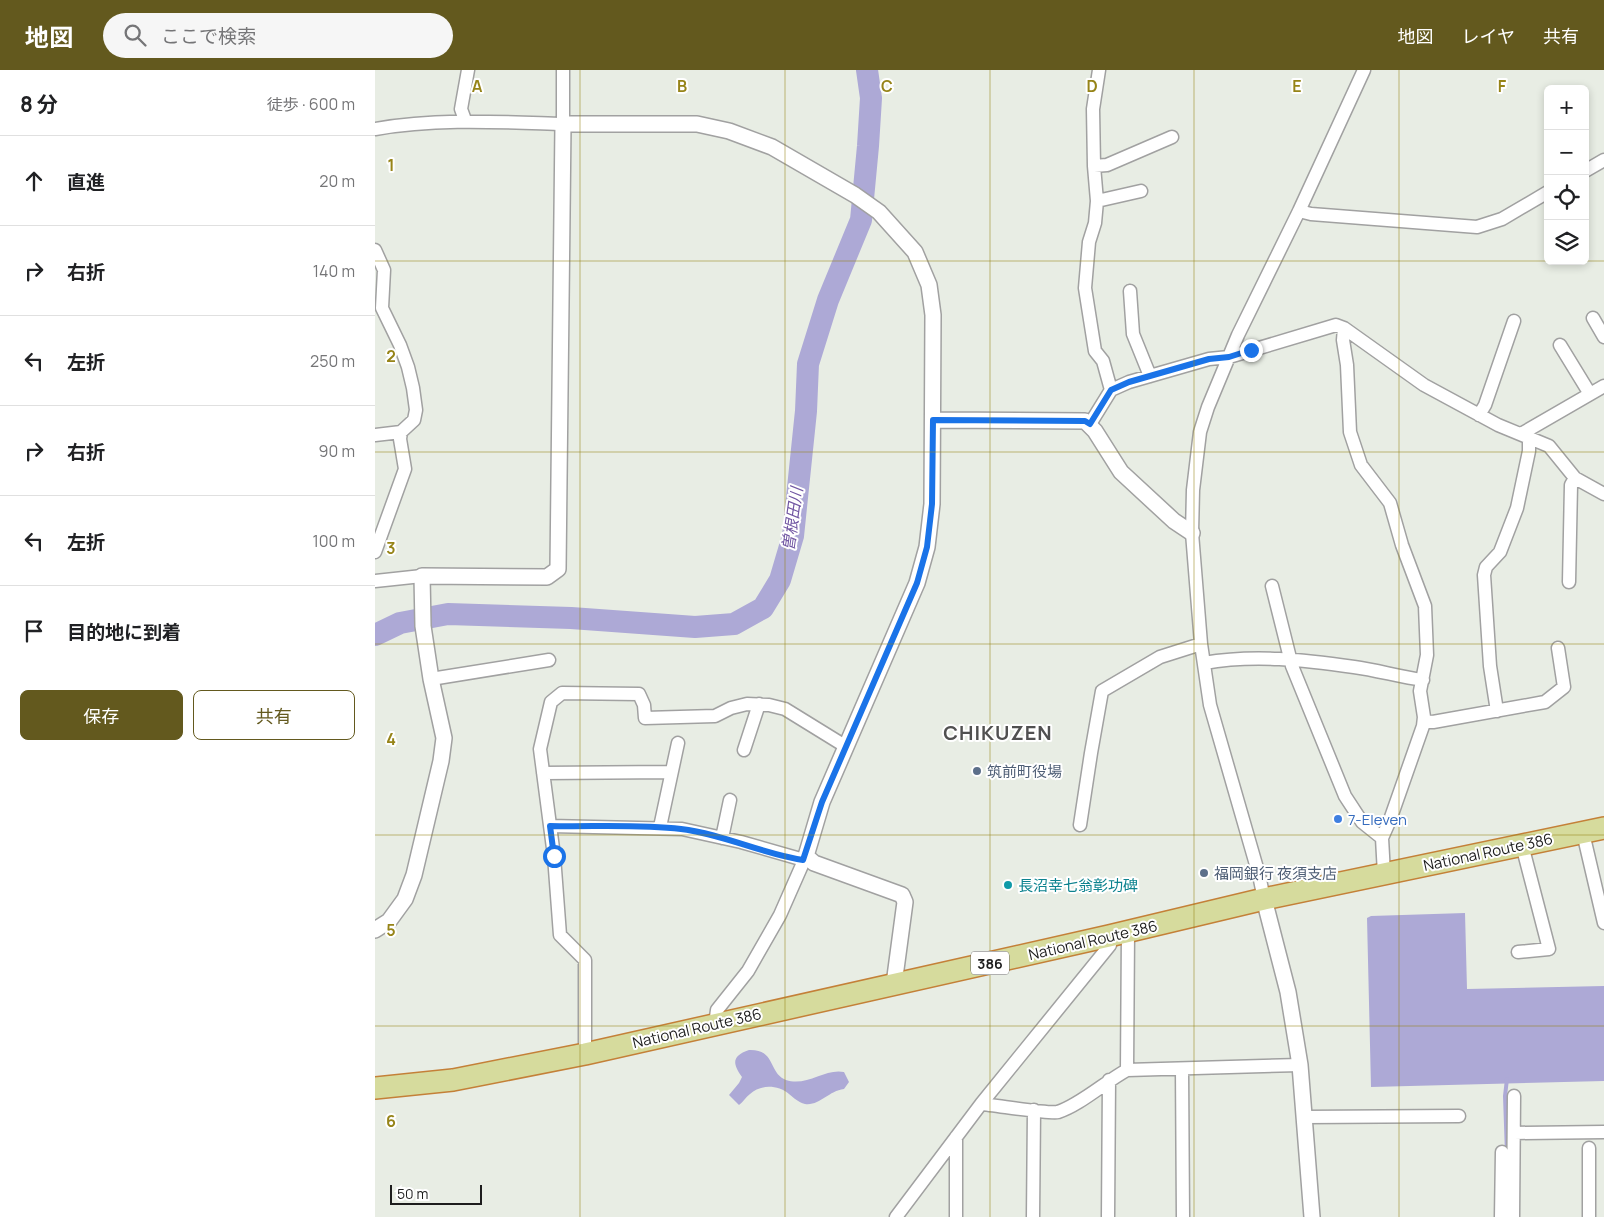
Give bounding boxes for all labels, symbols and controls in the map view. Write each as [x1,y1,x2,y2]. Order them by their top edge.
search box [103,13,453,58]
text: 地図 [25,20,73,53]
icon: search [121,21,149,49]
text: ここで検索 [161,23,256,49]
text: 地図 [1398,24,1434,48]
text: レイヤ [1462,24,1515,48]
text: 共有 [1543,24,1579,48]
text: A [472,75,483,97]
text: B [677,75,687,97]
text: C [881,75,893,97]
text: D [1086,75,1098,97]
text: E [1292,75,1302,97]
text: F [1498,75,1507,97]
map controls [1544,85,1589,265]
button: + [1544,85,1589,130]
text: 8 分 [20,90,58,118]
text: 徒歩 · 600 m [267,93,355,115]
button: − [1544,130,1589,175]
text: 1 [387,154,395,176]
icon: ahead [20,167,48,195]
text: 直進 [67,169,105,195]
text: 20 m [319,170,355,192]
button: locate [1544,175,1589,220]
button: layers [1544,220,1589,265]
icon: right [20,257,48,285]
text: 右折 [67,259,105,285]
text: 140 m [313,260,355,282]
route end [1240,339,1263,362]
text: 2 [386,345,396,367]
icon: left [20,347,48,375]
text: 左折 [67,349,105,375]
text: 250 m [310,350,355,372]
icon: right [20,437,48,465]
text: 右折 [67,439,105,465]
text: 90 m [319,440,355,462]
water label: 曽根田川 [777,484,808,552]
icon: left [20,527,48,555]
text: 左折 [67,529,105,555]
text: 100 m [312,530,355,552]
text: 3 [386,537,396,559]
icon: arrive [20,617,48,645]
text: 目的地に到着 [67,619,181,645]
button: 保存 [20,690,183,740]
button: 共有 [193,690,355,740]
district label: CHIKUZEN [943,719,1053,746]
text: 4 [386,728,396,750]
place label: 筑前町役場 [987,761,1062,782]
marker: 筑前町役場 [971,765,983,777]
place label: 7-Eleven [1348,809,1407,830]
marker: 7-Eleven [1332,813,1344,825]
street label: National Route 386 [1421,828,1555,876]
route start [543,845,566,868]
place label: 福岡銀行 夜須支店 [1214,863,1337,884]
marker: 福岡銀行 夜須支店 [1198,867,1210,879]
place label: 長沼幸七翁彰功碑 [1018,875,1138,896]
marker: 長沼幸七翁彰功碑 [1002,879,1014,891]
street label: National Route 386 [1026,915,1160,965]
text: 5 [386,919,396,941]
road number: 386 [971,951,1009,974]
street label: National Route 386 [630,1003,764,1053]
text: 6 [386,1110,396,1132]
scale bar [390,1182,483,1205]
text: 50 m [397,1184,428,1203]

